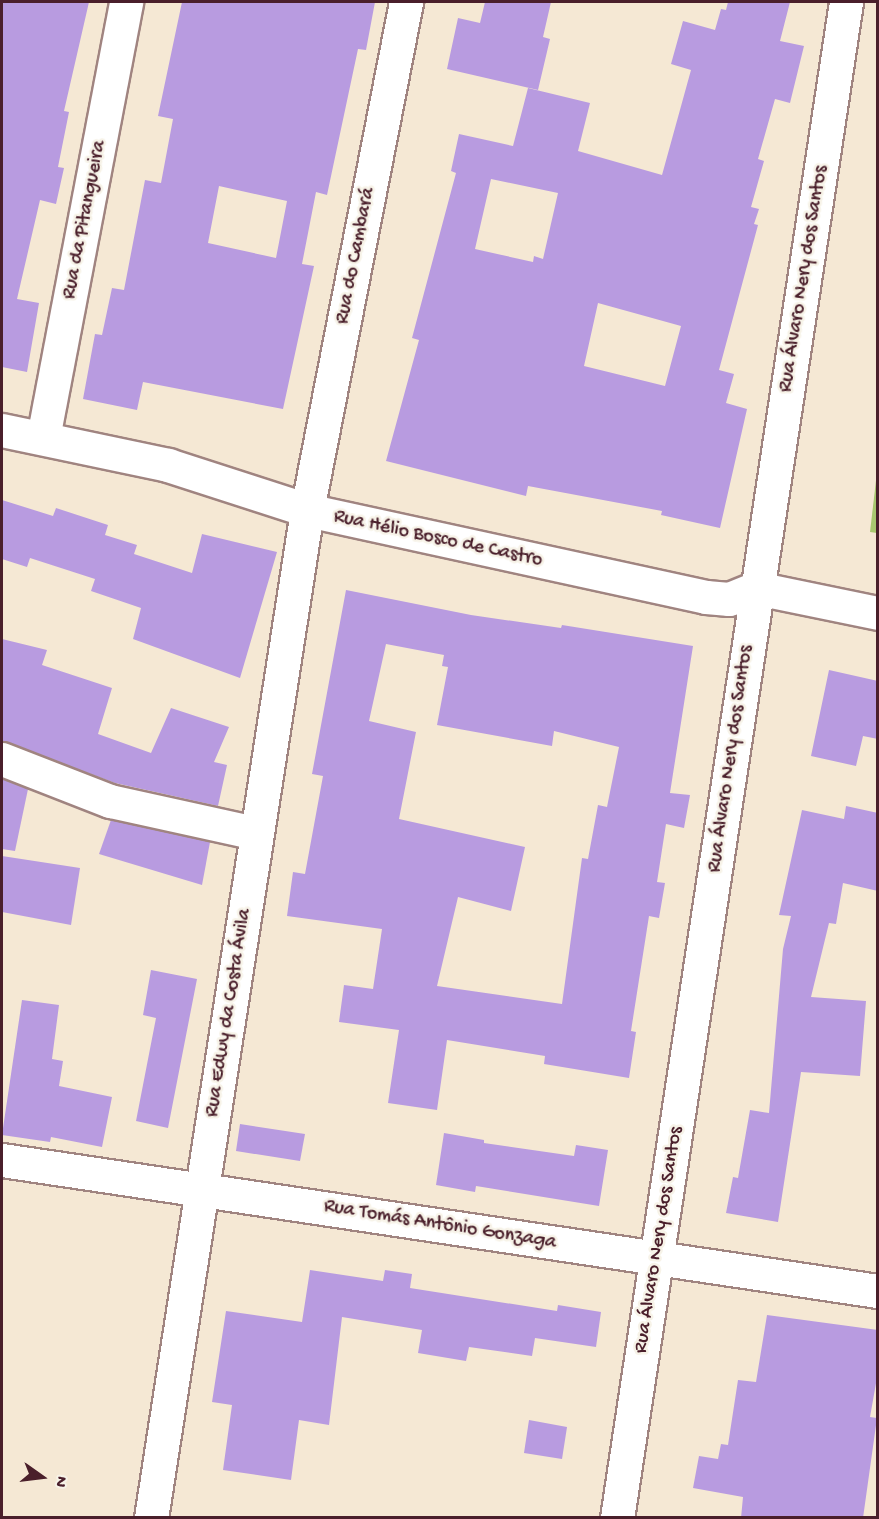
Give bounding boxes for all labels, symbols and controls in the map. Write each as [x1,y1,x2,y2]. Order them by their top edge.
street label: Rua da Pitangueira [58,139,112,301]
street label: Rua Álvaro Nery dos Santos [774,164,834,394]
street label: Rua do Cambará [331,186,381,326]
street label: Rua Hélio Bosco de Castro [331,505,545,573]
street label: Rua Álvaro Nery dos Santos [703,644,759,874]
street label: Rua Edwy da Costa Ávila [201,907,257,1119]
street label: Rua Álvaro Nery dos Santos [629,1125,689,1355]
street label: Rua Tomás Antônio Gonzaga [322,1195,558,1255]
north arrow [12,1447,72,1507]
text: N [49,1474,70,1489]

